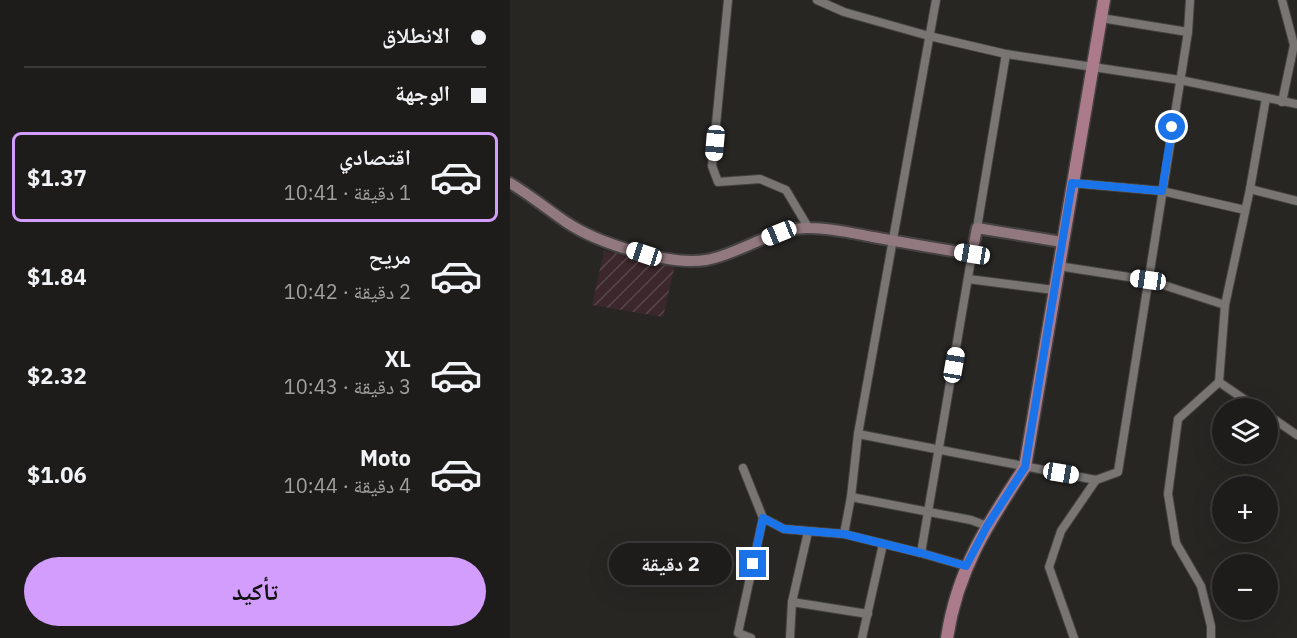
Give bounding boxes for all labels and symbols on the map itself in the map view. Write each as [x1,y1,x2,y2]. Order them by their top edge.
route start [1158,113,1185,140]
car [704,124,726,162]
car [759,218,799,248]
car [624,240,664,268]
car [953,242,991,266]
car [1129,269,1167,291]
car [942,346,966,384]
car [1042,461,1080,485]
callout: 2 دقيقة [609,543,732,585]
route end [739,550,766,577]

